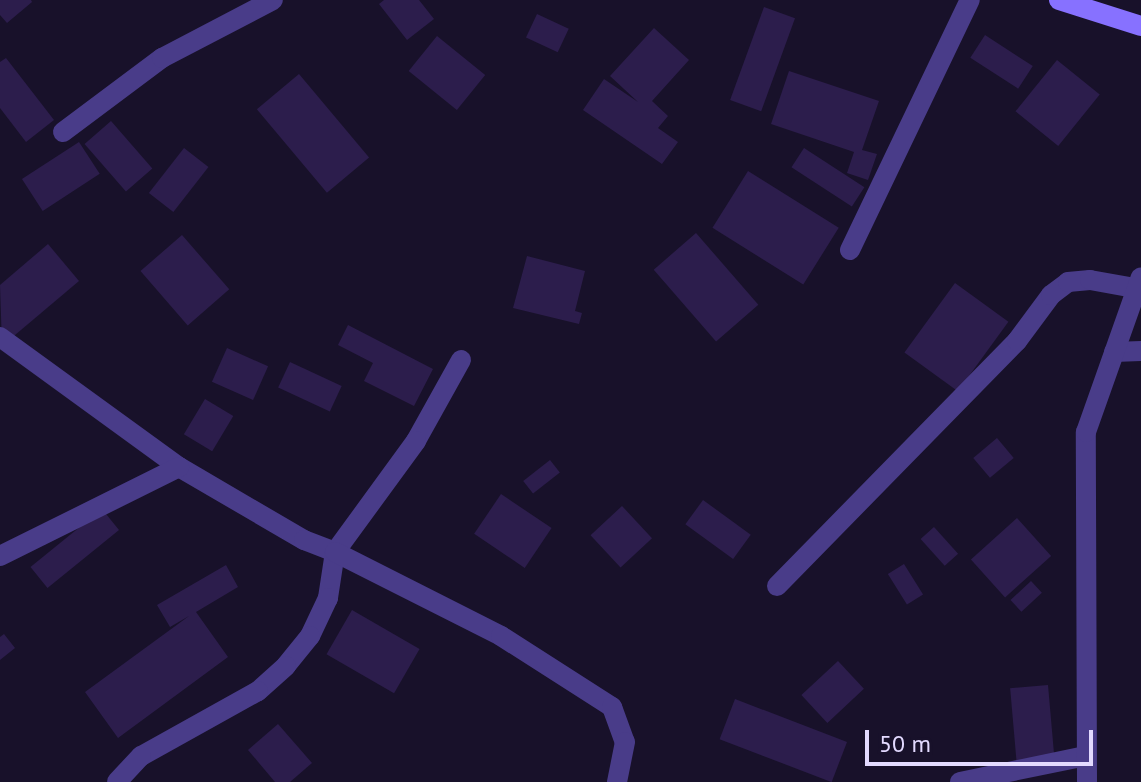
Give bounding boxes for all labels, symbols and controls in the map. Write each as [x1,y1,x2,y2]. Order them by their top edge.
scale bar [869,714,1097,764]
text: 50 m [879,728,931,759]

